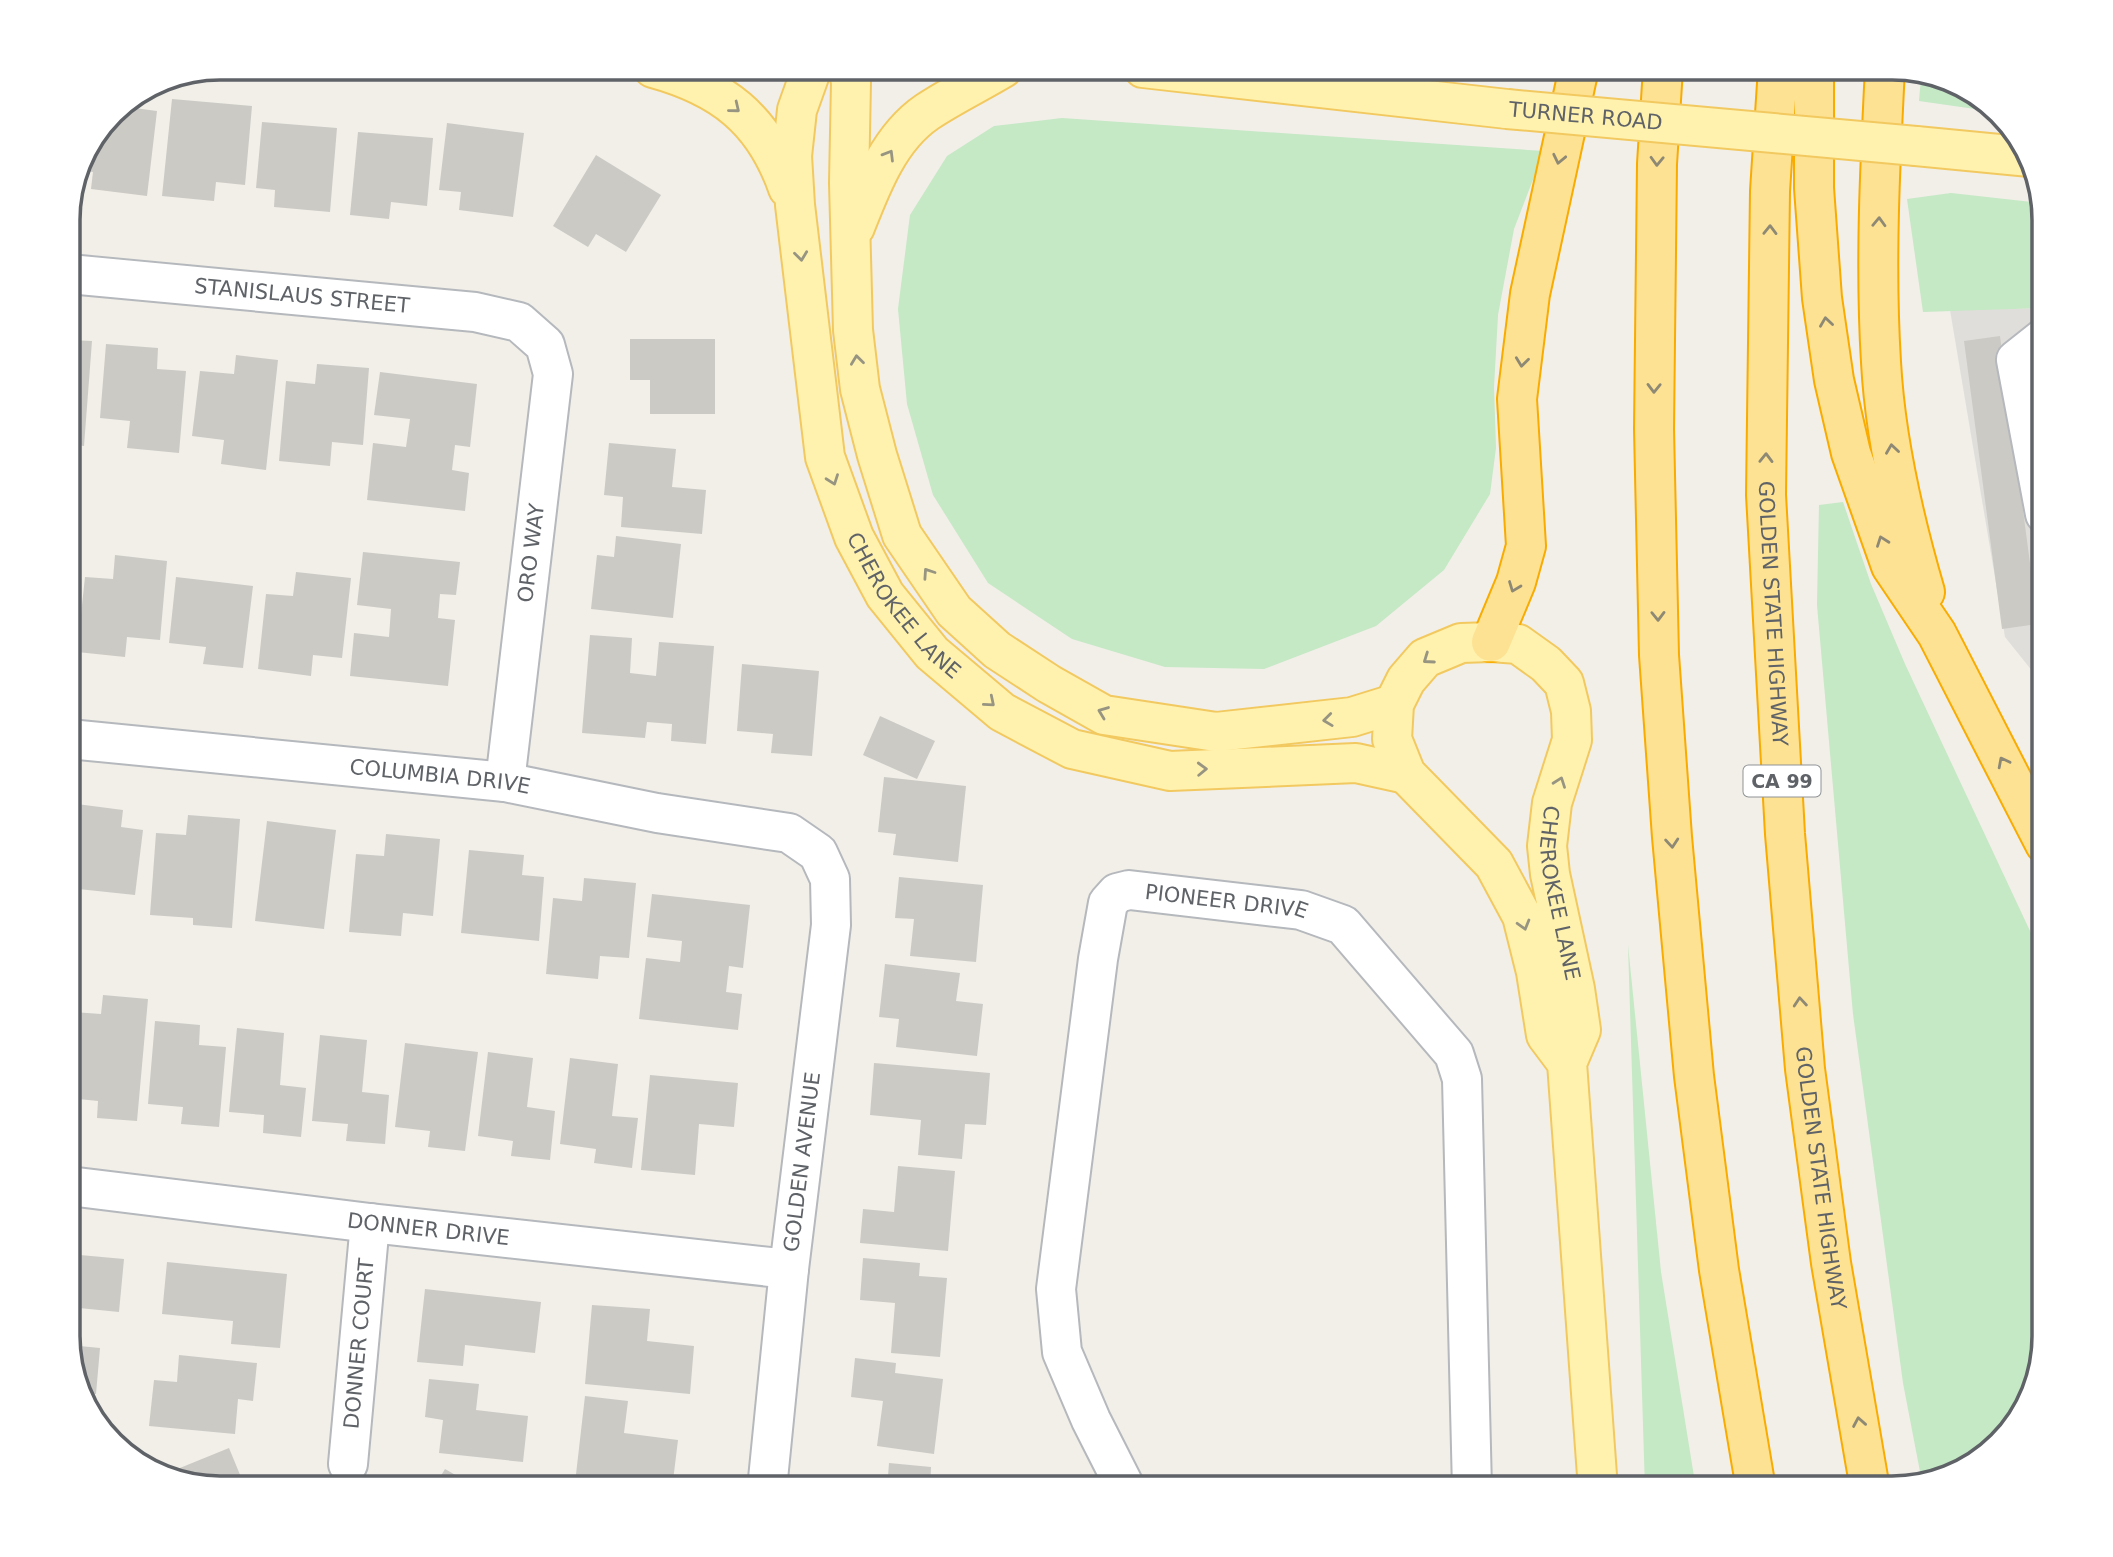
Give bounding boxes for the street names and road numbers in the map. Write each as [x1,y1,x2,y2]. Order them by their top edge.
street label: TURNER ROAD [1507,97,1664,135]
street label: STANISLAUS STREET [193,274,411,318]
street label: GOLDEN STATE HIGHWAY [1754,481,1792,747]
street label: ORO WAY [513,502,549,604]
street label: CHEROKEE LANE [842,528,965,684]
street label: COLUMBIA DRIVE [349,755,533,799]
road number: CA 99 [1744,766,1820,796]
street label: CHEROKEE LANE [1535,804,1585,983]
street label: PIONEER DRIVE [1144,880,1311,924]
street label: GOLDEN STATE HIGHWAY [1791,1046,1851,1312]
street label: GOLDEN AVENUE [779,1071,825,1253]
street label: DONNER DRIVE [346,1208,511,1250]
street label: DONNER COURT [339,1257,379,1430]

